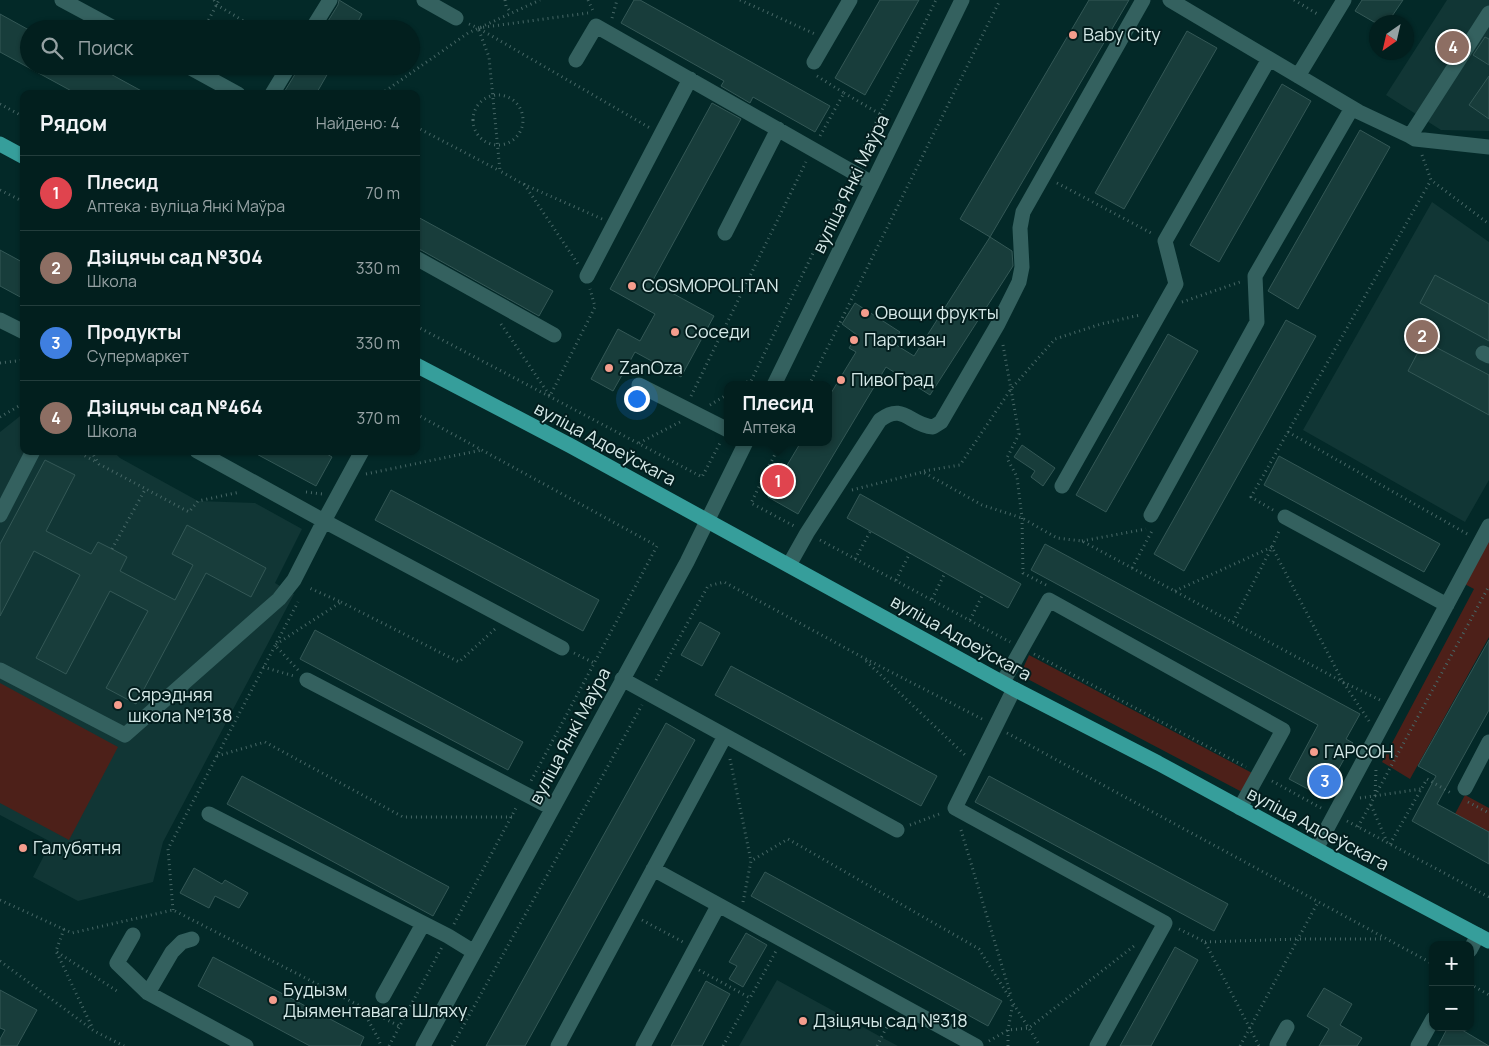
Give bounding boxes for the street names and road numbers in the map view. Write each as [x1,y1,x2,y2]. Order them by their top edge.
street label: вуліца Янкі Маўра [806,110,894,257]
street label: вуліца Адоеўскага [530,396,681,491]
street label: вуліца Адоеўскага [887,589,1036,686]
street label: вуліца Янкі Маўра [523,663,615,808]
street label: вуліца Адоеўскага [1243,781,1394,876]

